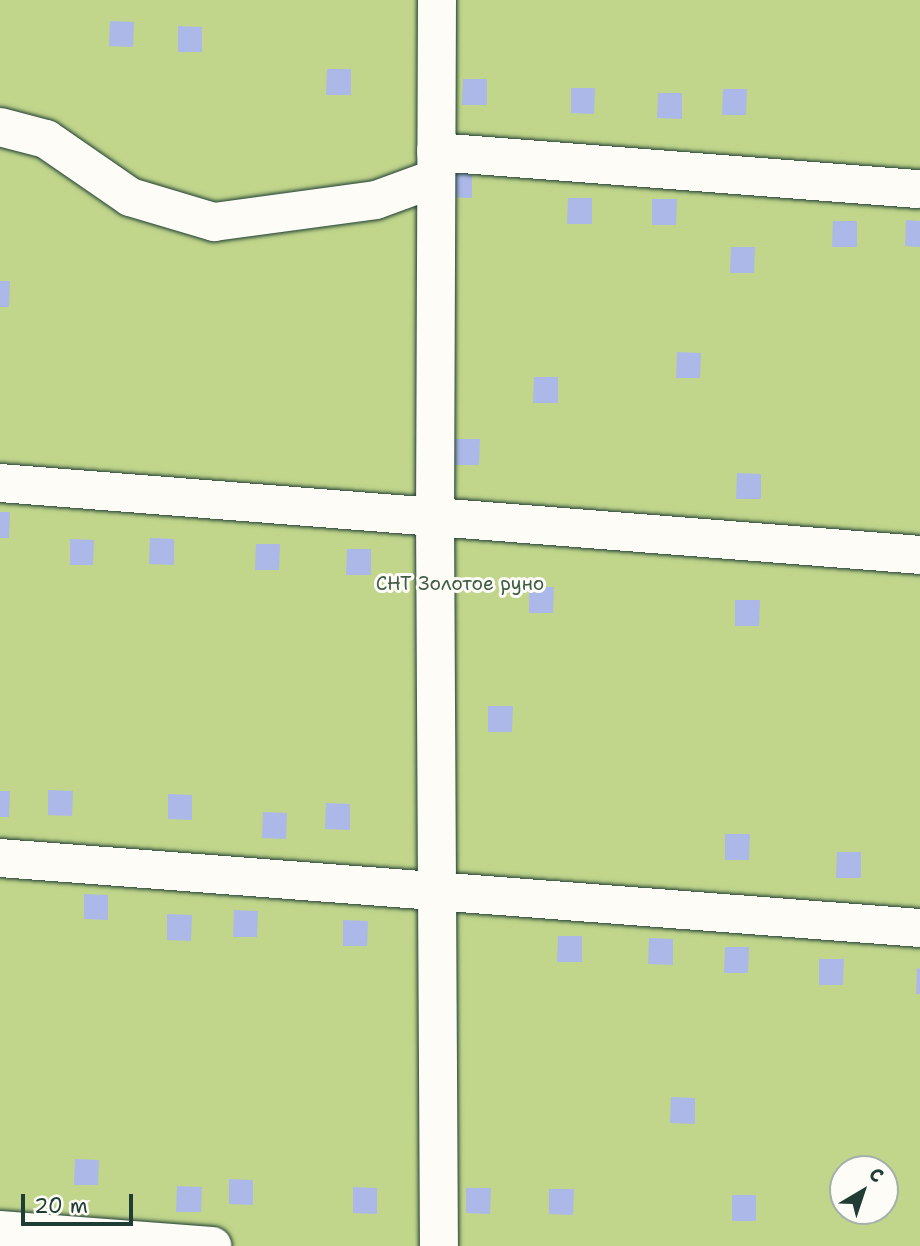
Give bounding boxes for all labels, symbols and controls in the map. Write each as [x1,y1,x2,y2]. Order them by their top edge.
park label: СНТ Золотое руно [376,573,544,595]
north arrow [829,1155,899,1225]
text: С [864,1161,889,1188]
scale bar [24,1180,136,1224]
text: 20 m [34,1192,88,1220]

